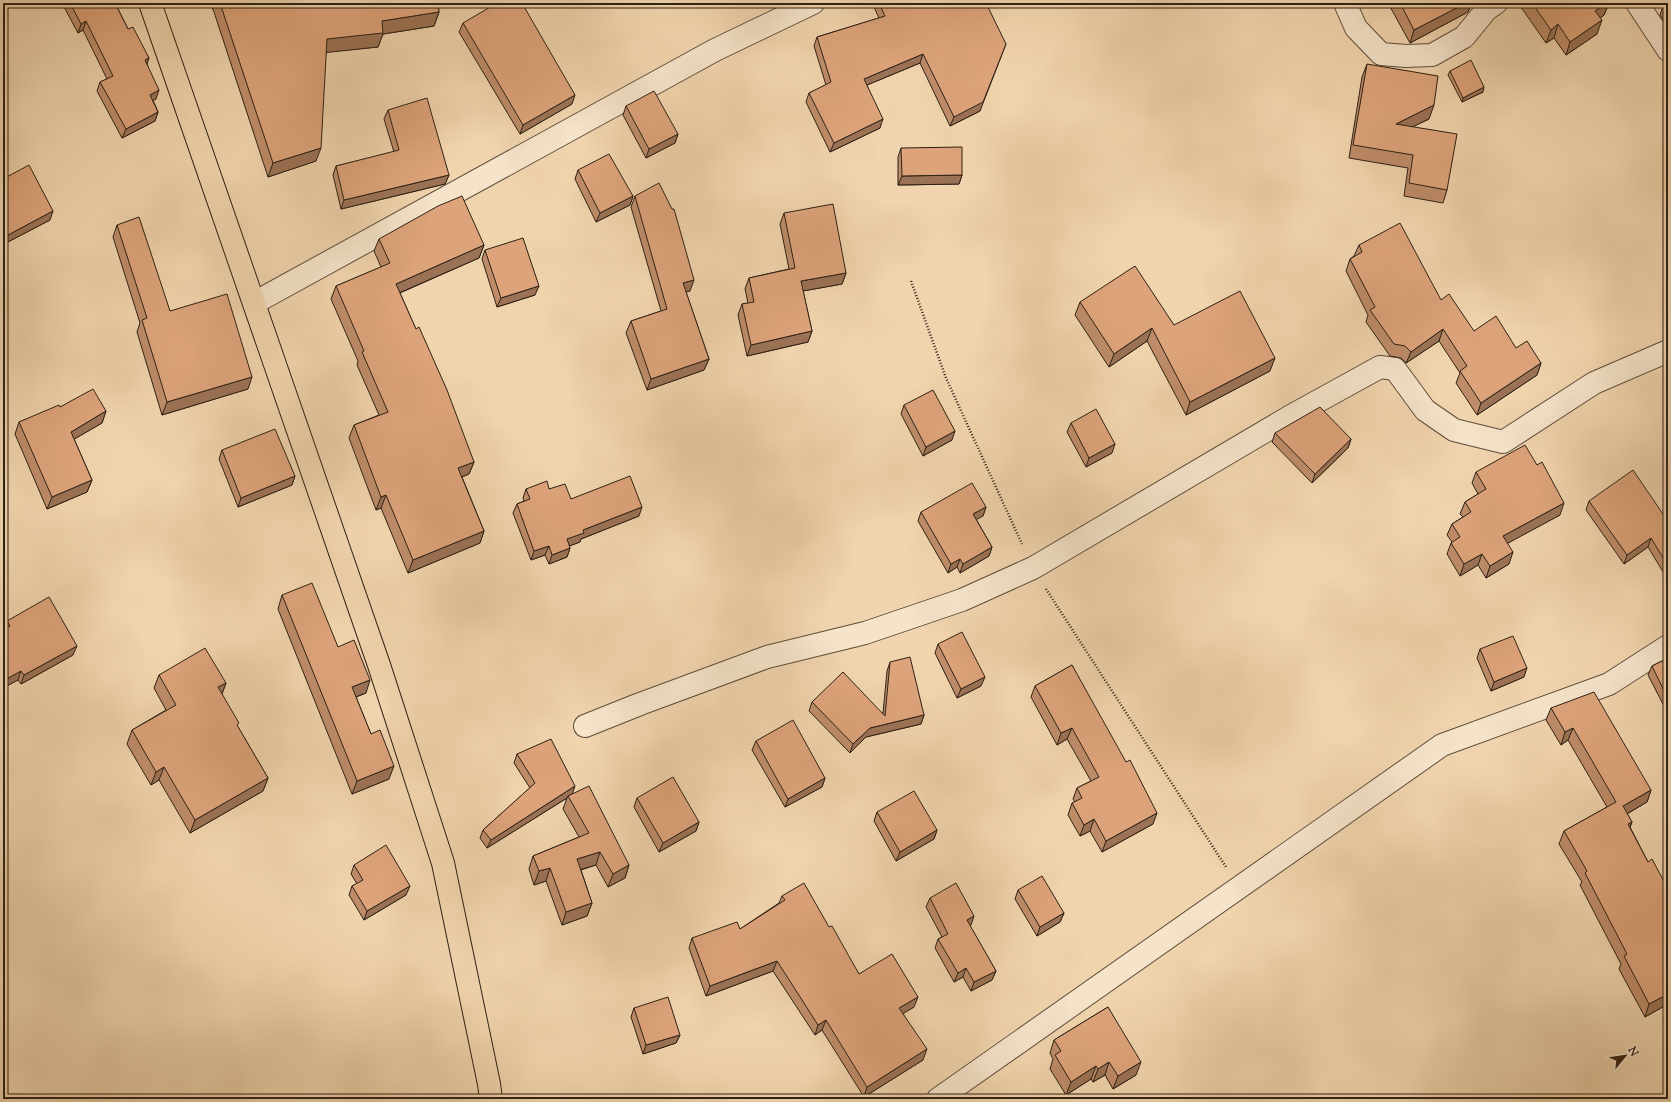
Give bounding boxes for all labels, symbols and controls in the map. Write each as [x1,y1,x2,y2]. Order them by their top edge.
north arrow [1605,1036,1645,1076]
text: N [1623,1043,1642,1060]

